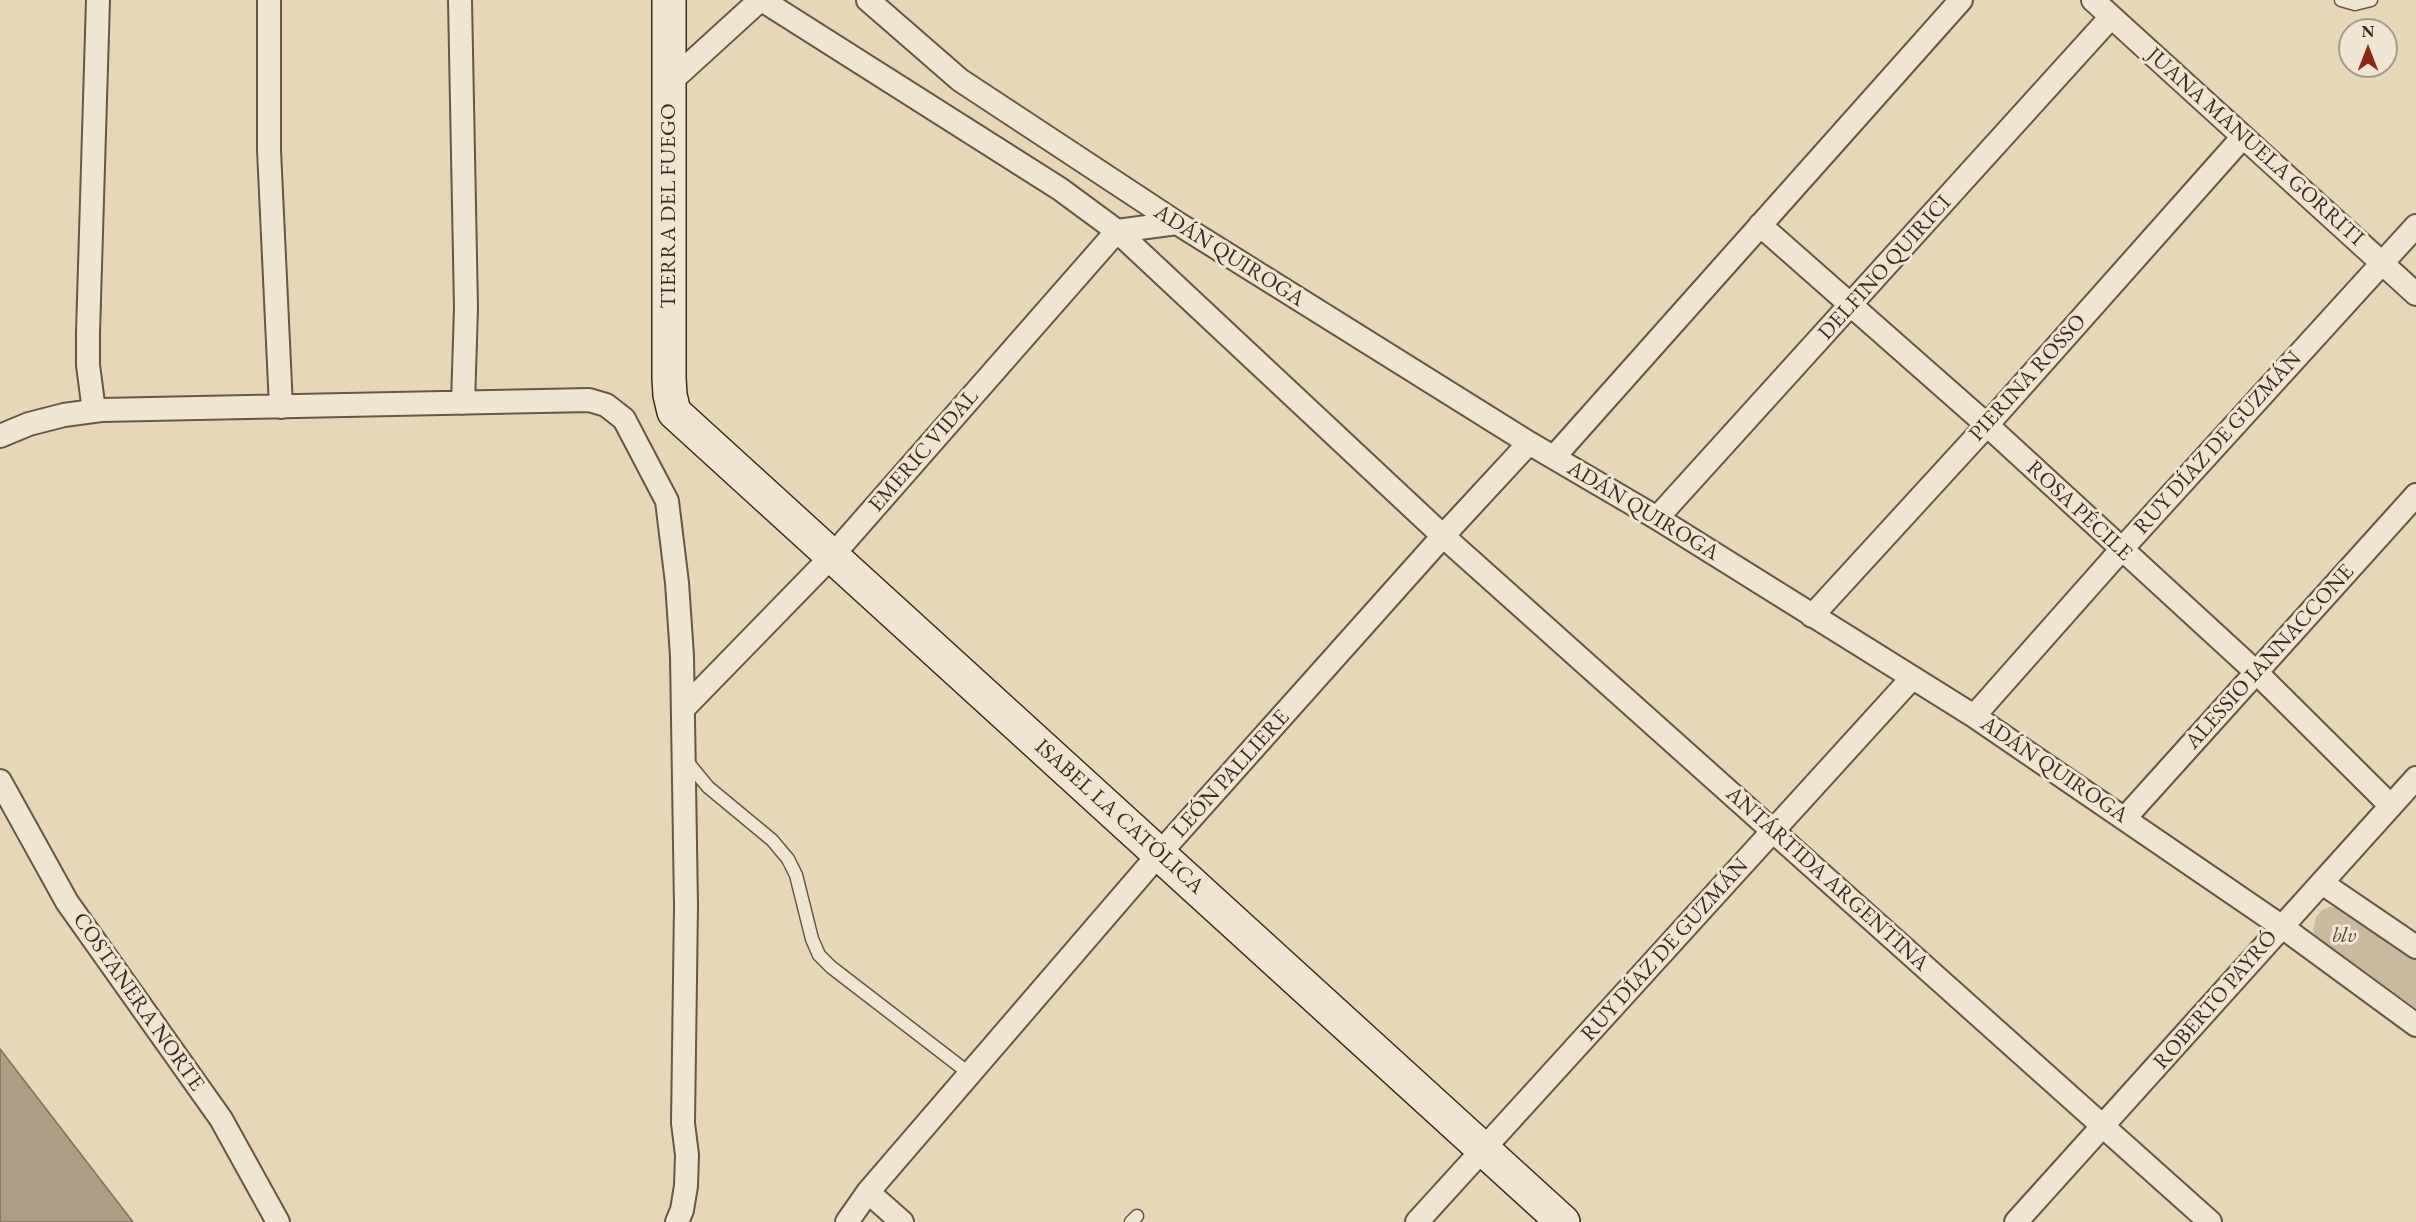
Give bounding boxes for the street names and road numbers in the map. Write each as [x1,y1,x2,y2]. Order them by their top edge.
street label: JUANA MANUELA GORRITI [2141,42,2369,252]
street label: TIERRA DEL FUEGO [656,103,682,309]
street label: DELFINO QUIRICI [1813,190,1957,346]
street label: ADÁN QUIROGA [1149,199,1309,313]
street label: PIERINA ROSSO [1964,309,2092,447]
street label: RUY DÍAZ DE GUZMÁN [2129,346,2307,540]
street label: EMERIC VIDAL [863,384,985,518]
street label: ADÁN QUIROGA [1562,455,1724,567]
street label: ROSA PÉCILE [2021,455,2137,567]
street label: ALESSIO IANNACCONE [2180,559,2360,755]
street label: LEÓN PALLIERE [1167,705,1295,843]
street label: ADÁN QUIROGA [1975,711,2133,829]
street label: ISABEL LA CATÓLICA [1029,734,1209,900]
street label: ANTÁRTIDA ARGENTINA [1720,781,1934,977]
street label: RUY DÍAZ DE GUZMÁN [1576,853,1754,1047]
street label: COSTANERA NORTE [67,908,209,1096]
street label: ROBERTO PAYRÓ [2148,925,2284,1075]

